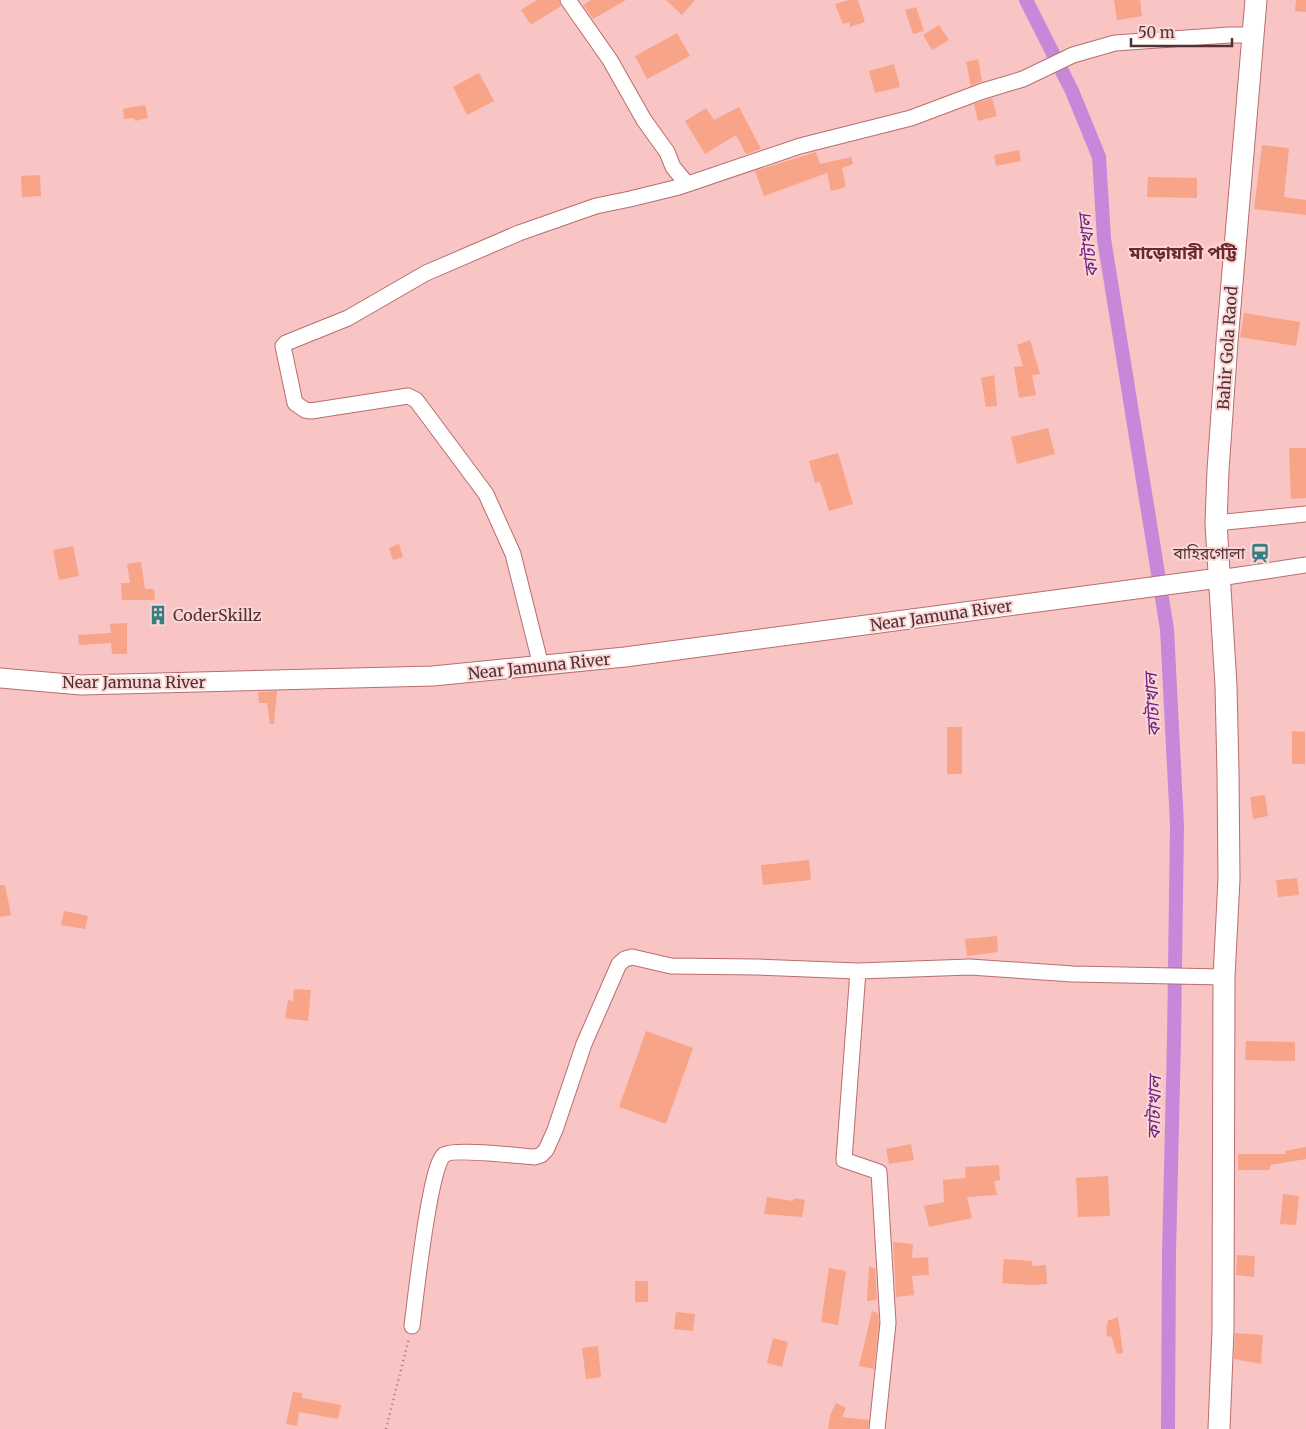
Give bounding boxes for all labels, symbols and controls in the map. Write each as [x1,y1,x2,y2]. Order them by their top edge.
scale bar [1131,15,1232,47]
text: 50 m [1138,23,1175,42]
water label: কাটাখাল [1072,209,1103,279]
district label: মাড়োয়ারী পট্টি [1128,241,1238,264]
street label: Bahir Gola Raod [1213,285,1241,411]
station icon: বাহিরগোলা [1249,542,1271,564]
place label: বাহিরগোলা [1172,543,1246,563]
street label: Near Jamuna River [869,595,1013,635]
building icon: CoderSkillz [147,604,169,626]
place label: CoderSkillz [173,605,262,625]
street label: Near Jamuna River [467,649,611,683]
water label: কাটাখাল [1139,669,1165,737]
street label: Near Jamuna River [62,672,206,692]
water label: কাটাখাল [1142,1072,1166,1140]

